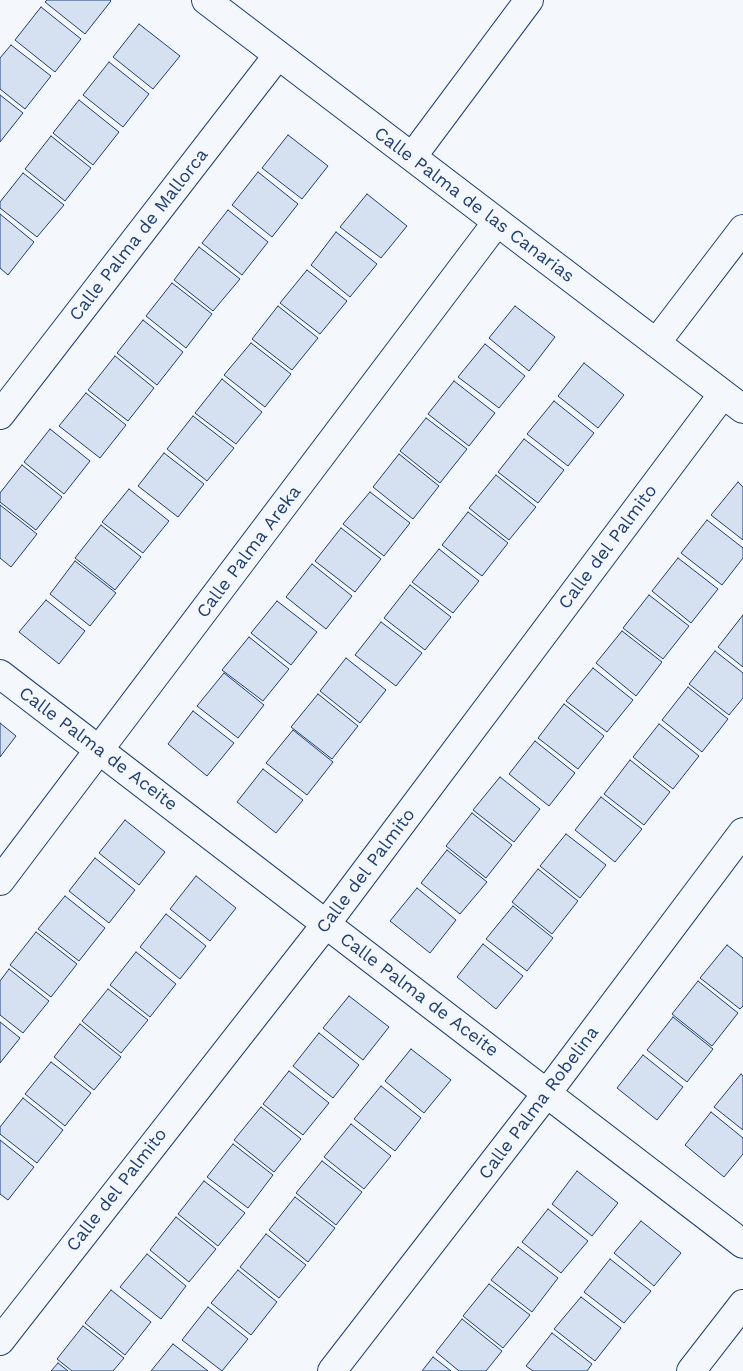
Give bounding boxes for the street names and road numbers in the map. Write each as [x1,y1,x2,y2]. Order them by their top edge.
street label: Calle Palma de las Canarias [370,123,578,287]
street label: Calle Palma de Mallorca [65,145,213,325]
street label: Calle del Palmito [554,480,662,614]
street label: Calle Palma Areka [192,482,306,622]
street label: Calle Palma de Aceite [14,682,182,816]
street label: Calle del Palmito [312,804,420,938]
street label: Calle Palma de Aceite [335,928,503,1062]
street label: Calle Palma Robelina [474,1022,604,1184]
street label: Calle del Palmito [62,1124,172,1256]

